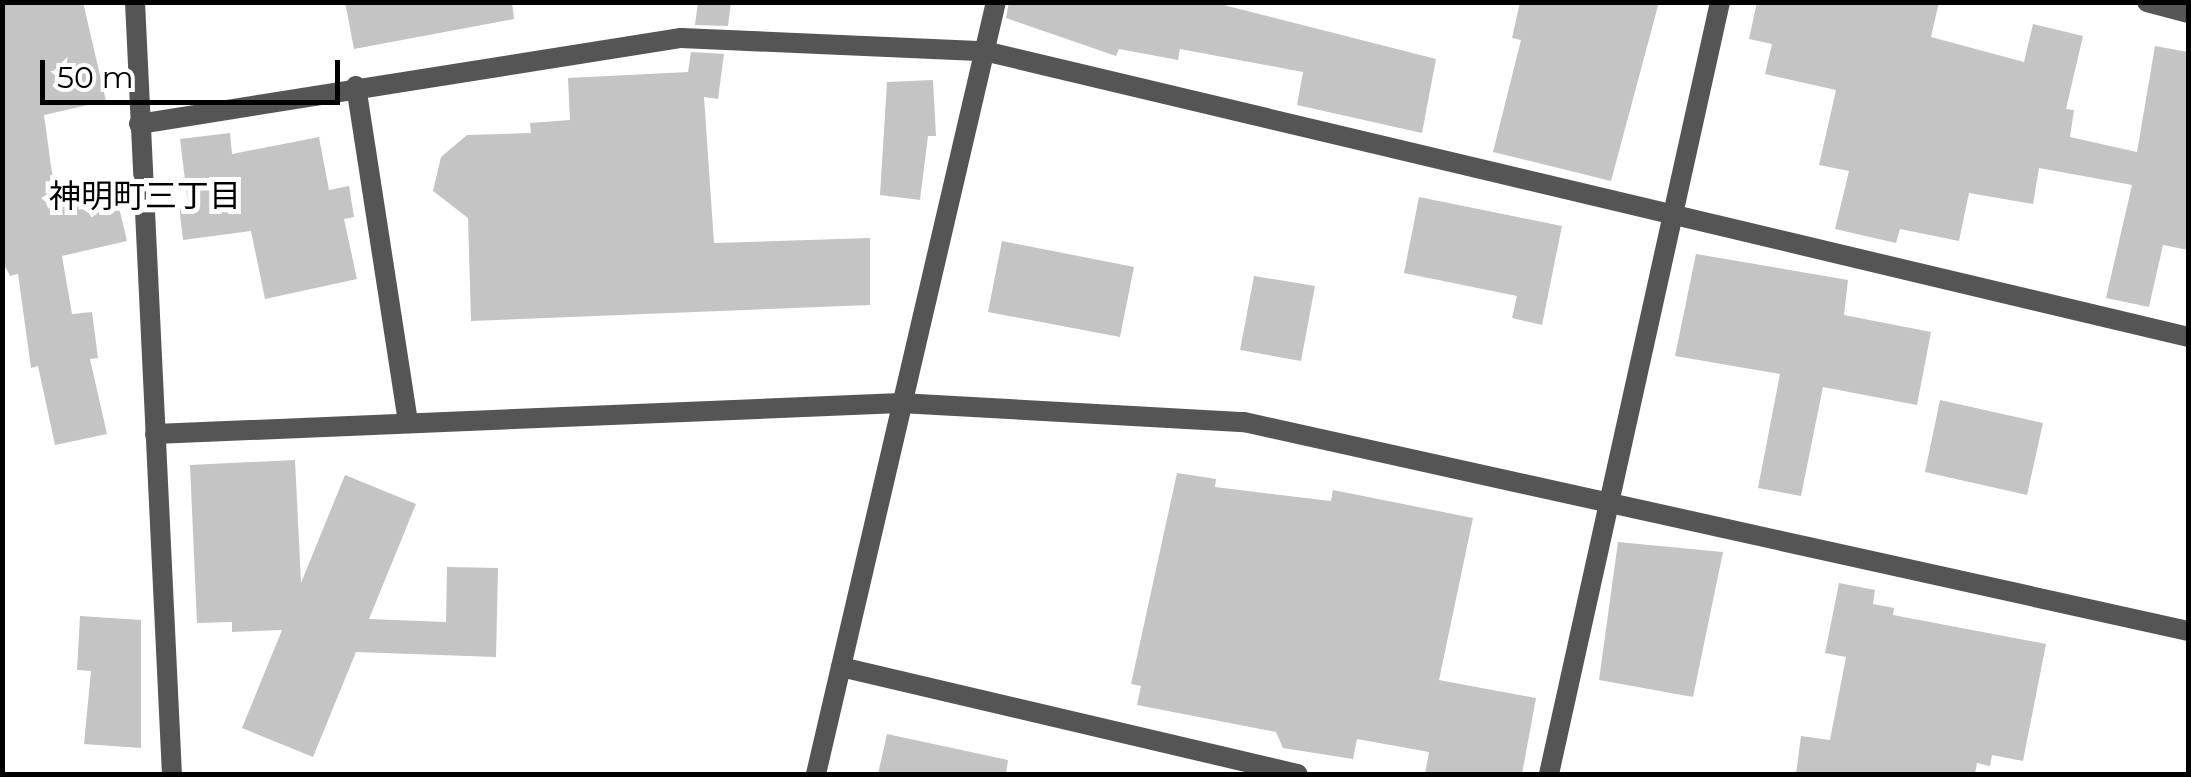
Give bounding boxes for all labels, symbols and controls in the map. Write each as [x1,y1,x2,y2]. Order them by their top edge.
scale bar [45,40,345,102]
text: 50 m [57,59,134,96]
district label: 神明町三丁目 [49,177,241,215]

